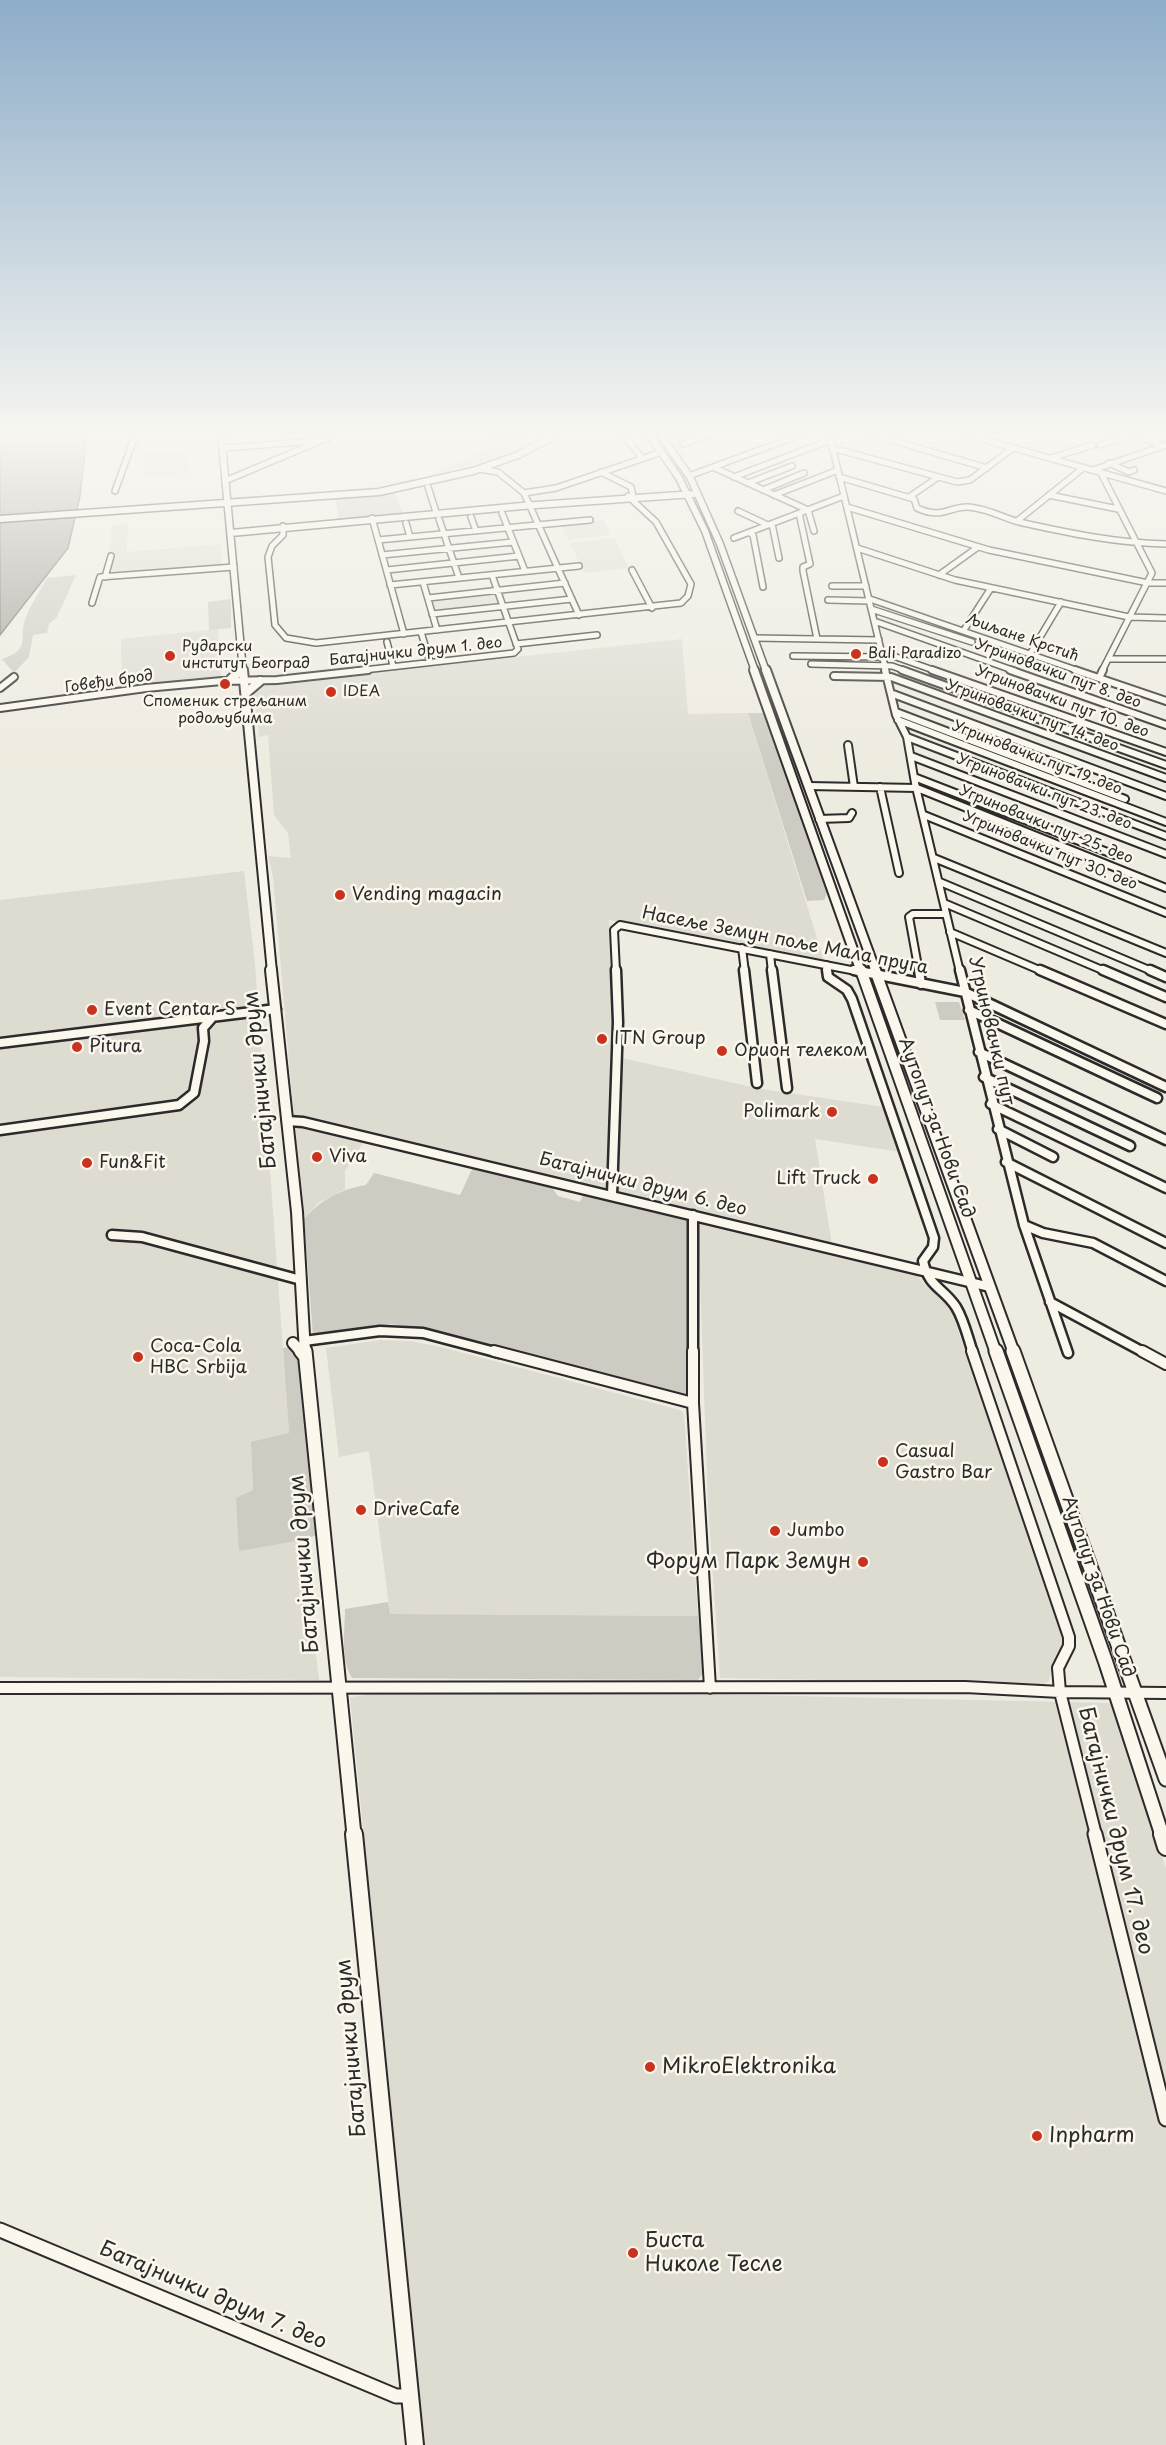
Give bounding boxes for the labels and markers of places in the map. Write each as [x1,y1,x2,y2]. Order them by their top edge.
place label: Рударски институт Београд [182,638,310,673]
place label: Bali Paradizo [868,645,962,663]
marker: Bali Paradizo [849,647,863,661]
marker: Рударски институт Београд [163,649,177,663]
marker: Споменик стрељаним родољубима [218,677,232,691]
place label: IDEA [343,683,380,701]
marker: IDEA [324,685,338,699]
place label: Споменик стрељаним родољубима [143,693,307,728]
place label: Vending magacin [352,884,502,906]
marker: Vending magacin [333,888,347,902]
place label: Event Centar S [104,999,236,1021]
marker: Event Centar S [85,1003,99,1017]
place label: ITN Group [614,1028,706,1050]
marker: ITN Group [595,1032,609,1046]
place label: Pitura [89,1036,142,1058]
marker: Pitura [70,1040,84,1054]
place label: Орион телеком [734,1040,868,1062]
marker: Орион телеком [715,1044,729,1058]
place label: Polimark [743,1101,820,1123]
marker: Polimark [825,1105,839,1119]
place label: Viva [329,1146,367,1168]
marker: Viva [310,1150,324,1164]
place label: Fun&Fit [99,1152,166,1174]
marker: Fun&Fit [80,1156,94,1170]
place label: Lift Truck [776,1168,861,1190]
marker: Lift Truck [866,1172,880,1186]
place label: Coca-Cola HBC Srbija [150,1336,247,1378]
marker: Coca-Cola HBC Srbija [131,1350,145,1364]
place label: Casual Gastro Bar [895,1441,992,1484]
marker: Casual Gastro Bar [876,1455,890,1469]
place label: DriveCafe [373,1499,460,1521]
marker: DriveCafe [354,1503,368,1517]
place label: Jumbo [787,1520,845,1542]
marker: Jumbo [768,1524,782,1538]
place label: Форум Парк Земун [646,1549,851,1575]
marker: Форум Парк Земун [856,1555,870,1569]
place label: MikroElektronika [662,2054,836,2080]
marker: MikroElektronika [643,2060,657,2074]
place label: Inpharm [1049,2123,1135,2149]
marker: Inpharm [1030,2129,1044,2143]
place label: Биста Николе Тесле [645,2228,783,2278]
marker: Биста Николе Тесле [626,2246,640,2260]

